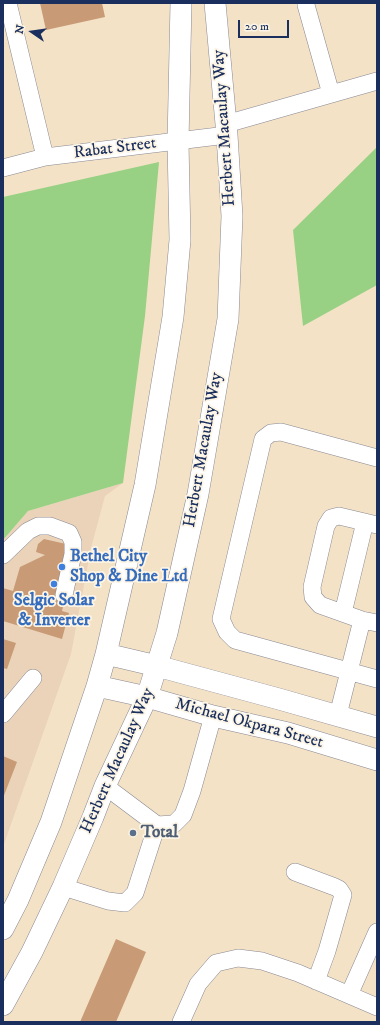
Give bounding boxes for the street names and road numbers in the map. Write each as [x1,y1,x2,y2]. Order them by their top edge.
street label: Herbert Macaulay Way [209,49,241,207]
street label: Rabat Street [73,134,157,164]
street label: Herbert Macaulay Way [180,371,228,529]
street label: Herbert Macaulay Way [77,685,159,837]
street label: Michael Okpara Street [173,694,325,754]

